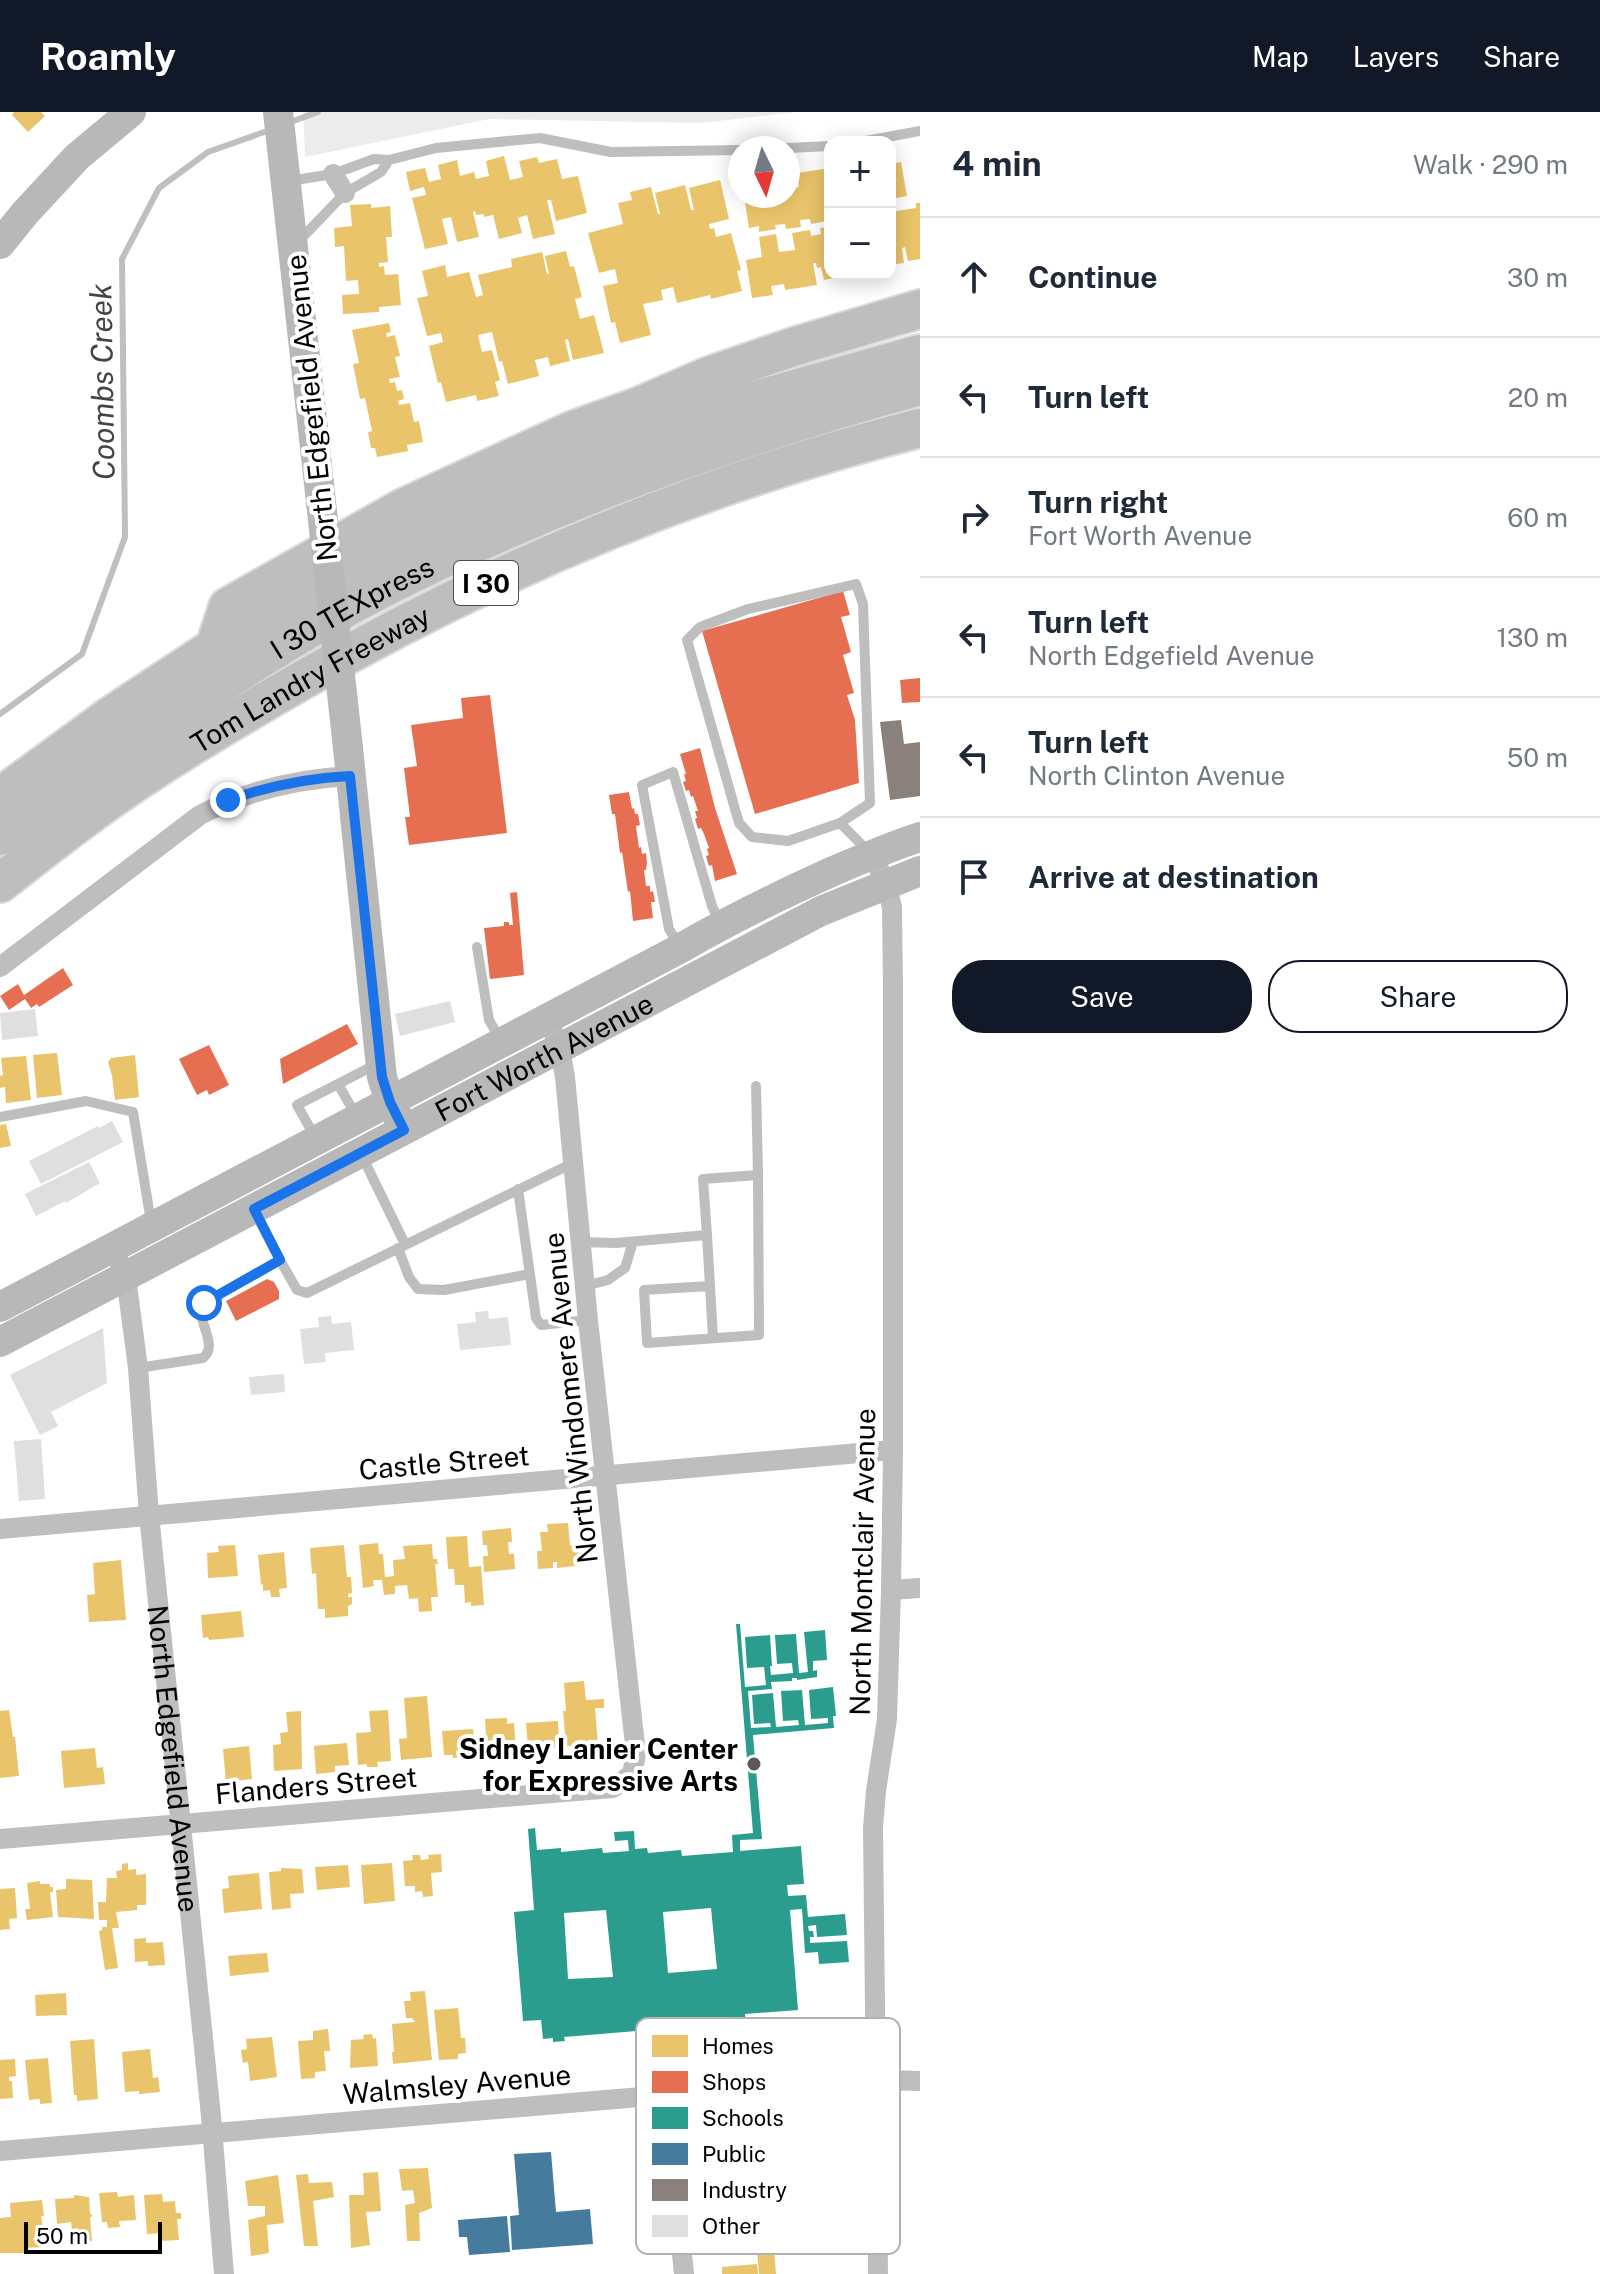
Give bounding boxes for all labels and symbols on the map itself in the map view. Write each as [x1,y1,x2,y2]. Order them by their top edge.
north arrow [728,136,800,208]
street label: North Edgefield Avenue [278,253,344,563]
water label: Coombs Creek [82,283,122,480]
street label: I 30 TEXpress [264,549,439,665]
road number: I 30 [454,561,518,605]
street label: Tom Landry Freeway [184,598,435,759]
route end [210,782,246,818]
street label: Fort Worth Avenue [429,986,658,1127]
street label: North Windomere Avenue [536,1231,604,1565]
route start [186,1285,222,1321]
street label: North Montclair Avenue [843,1408,881,1716]
street label: Castle Street [357,1438,531,1486]
street label: North Edgefield Avenue [142,1604,206,1914]
place label: Sidney Lanier Center for Expressive Arts [459,1732,738,1797]
marker: Sidney Lanier Center for Expressive Arts [745,1755,763,1773]
street label: Flanders Street [214,1760,418,1810]
legend [636,2018,900,2254]
text: Homes [702,2033,774,2059]
street label: Walmsley Avenue [342,2058,572,2110]
text: Shops [702,2069,766,2095]
text: Schools [702,2105,784,2131]
text: Public [702,2141,766,2167]
text: Industry [702,2177,787,2203]
text: Other [702,2213,760,2239]
scale bar [24,2218,162,2254]

